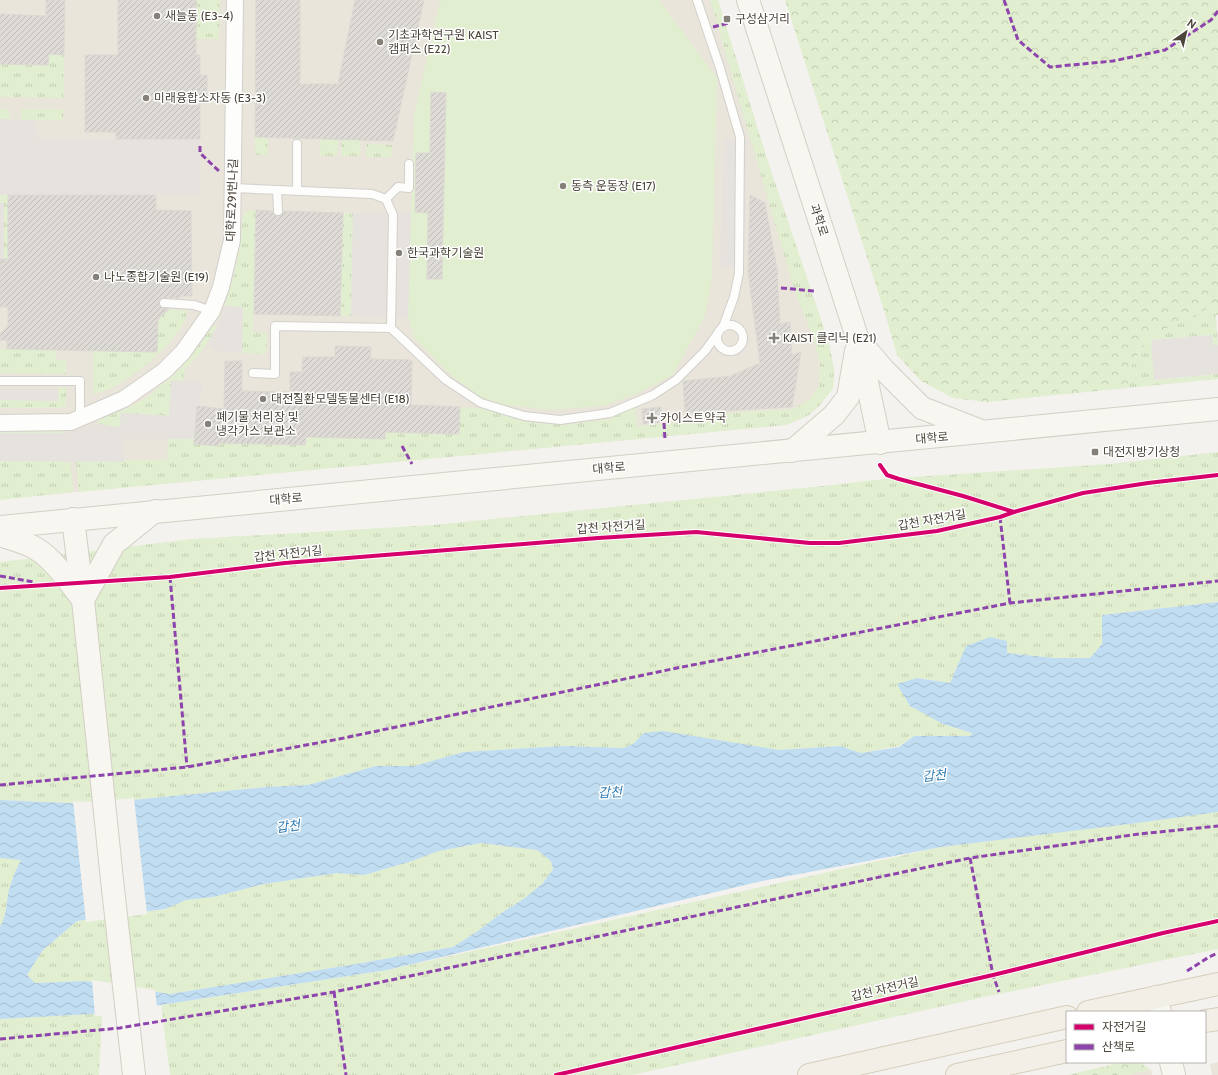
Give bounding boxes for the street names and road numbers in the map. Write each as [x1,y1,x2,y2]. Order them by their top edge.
street label: 대학로291번나길 [223,158,240,242]
street label: 과학로 [807,202,832,238]
street label: 대학로 [915,429,949,446]
street label: 대학로 [592,459,626,476]
street label: 대학로 [269,490,303,507]
street label: 갑천 자전거길 [897,506,967,533]
street label: 갑천 자전거길 [576,517,646,536]
street label: 갑천 자전거길 [253,542,323,565]
street label: 갑천 자전거길 [850,973,920,1004]

